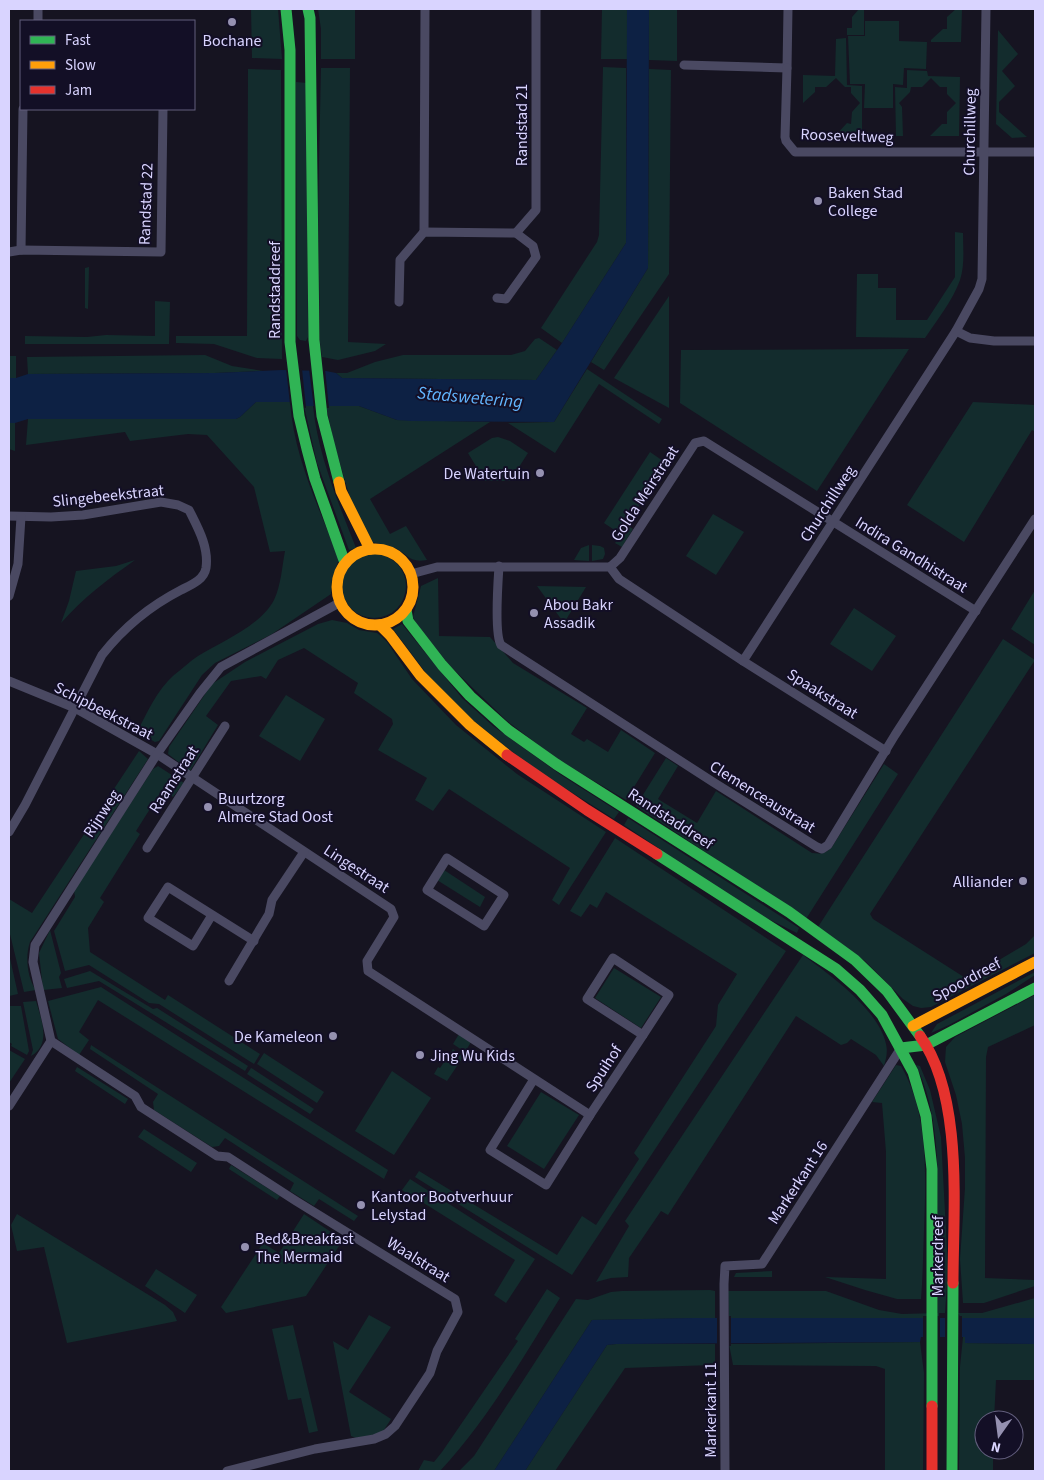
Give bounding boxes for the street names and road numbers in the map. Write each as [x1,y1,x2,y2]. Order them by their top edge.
street label: Randstad 21 [511,84,533,166]
street label: Churchillweg [958,88,982,176]
street label: Rooseveltweg [800,123,894,149]
street label: Randstad 22 [134,163,158,246]
street label: Randstaddreef [264,240,286,339]
street label: Golda Meirstraat [606,441,684,546]
street label: Churchillweg [795,461,861,546]
street label: Slingebeekstraat [51,479,166,513]
street label: Indira Gandhistraat [851,511,972,599]
street label: Spaakstraat [783,663,863,725]
street label: Schipbeekstraat [50,677,157,746]
street label: Raamstraat [144,741,204,818]
street label: Clemenceaustraat [705,756,820,839]
street label: Randstaddreef [623,783,719,855]
street label: Rijnweg [78,785,126,842]
street label: Lingestraat [319,839,394,899]
street label: Spoordreef [928,952,1006,1007]
street label: Spuihof [580,1040,628,1096]
street label: Markerkant 16 [763,1136,833,1229]
street label: Markerdreef [927,1214,949,1297]
street label: Waalstraat [383,1232,455,1288]
street label: Markerkant 11 [700,1362,722,1458]

